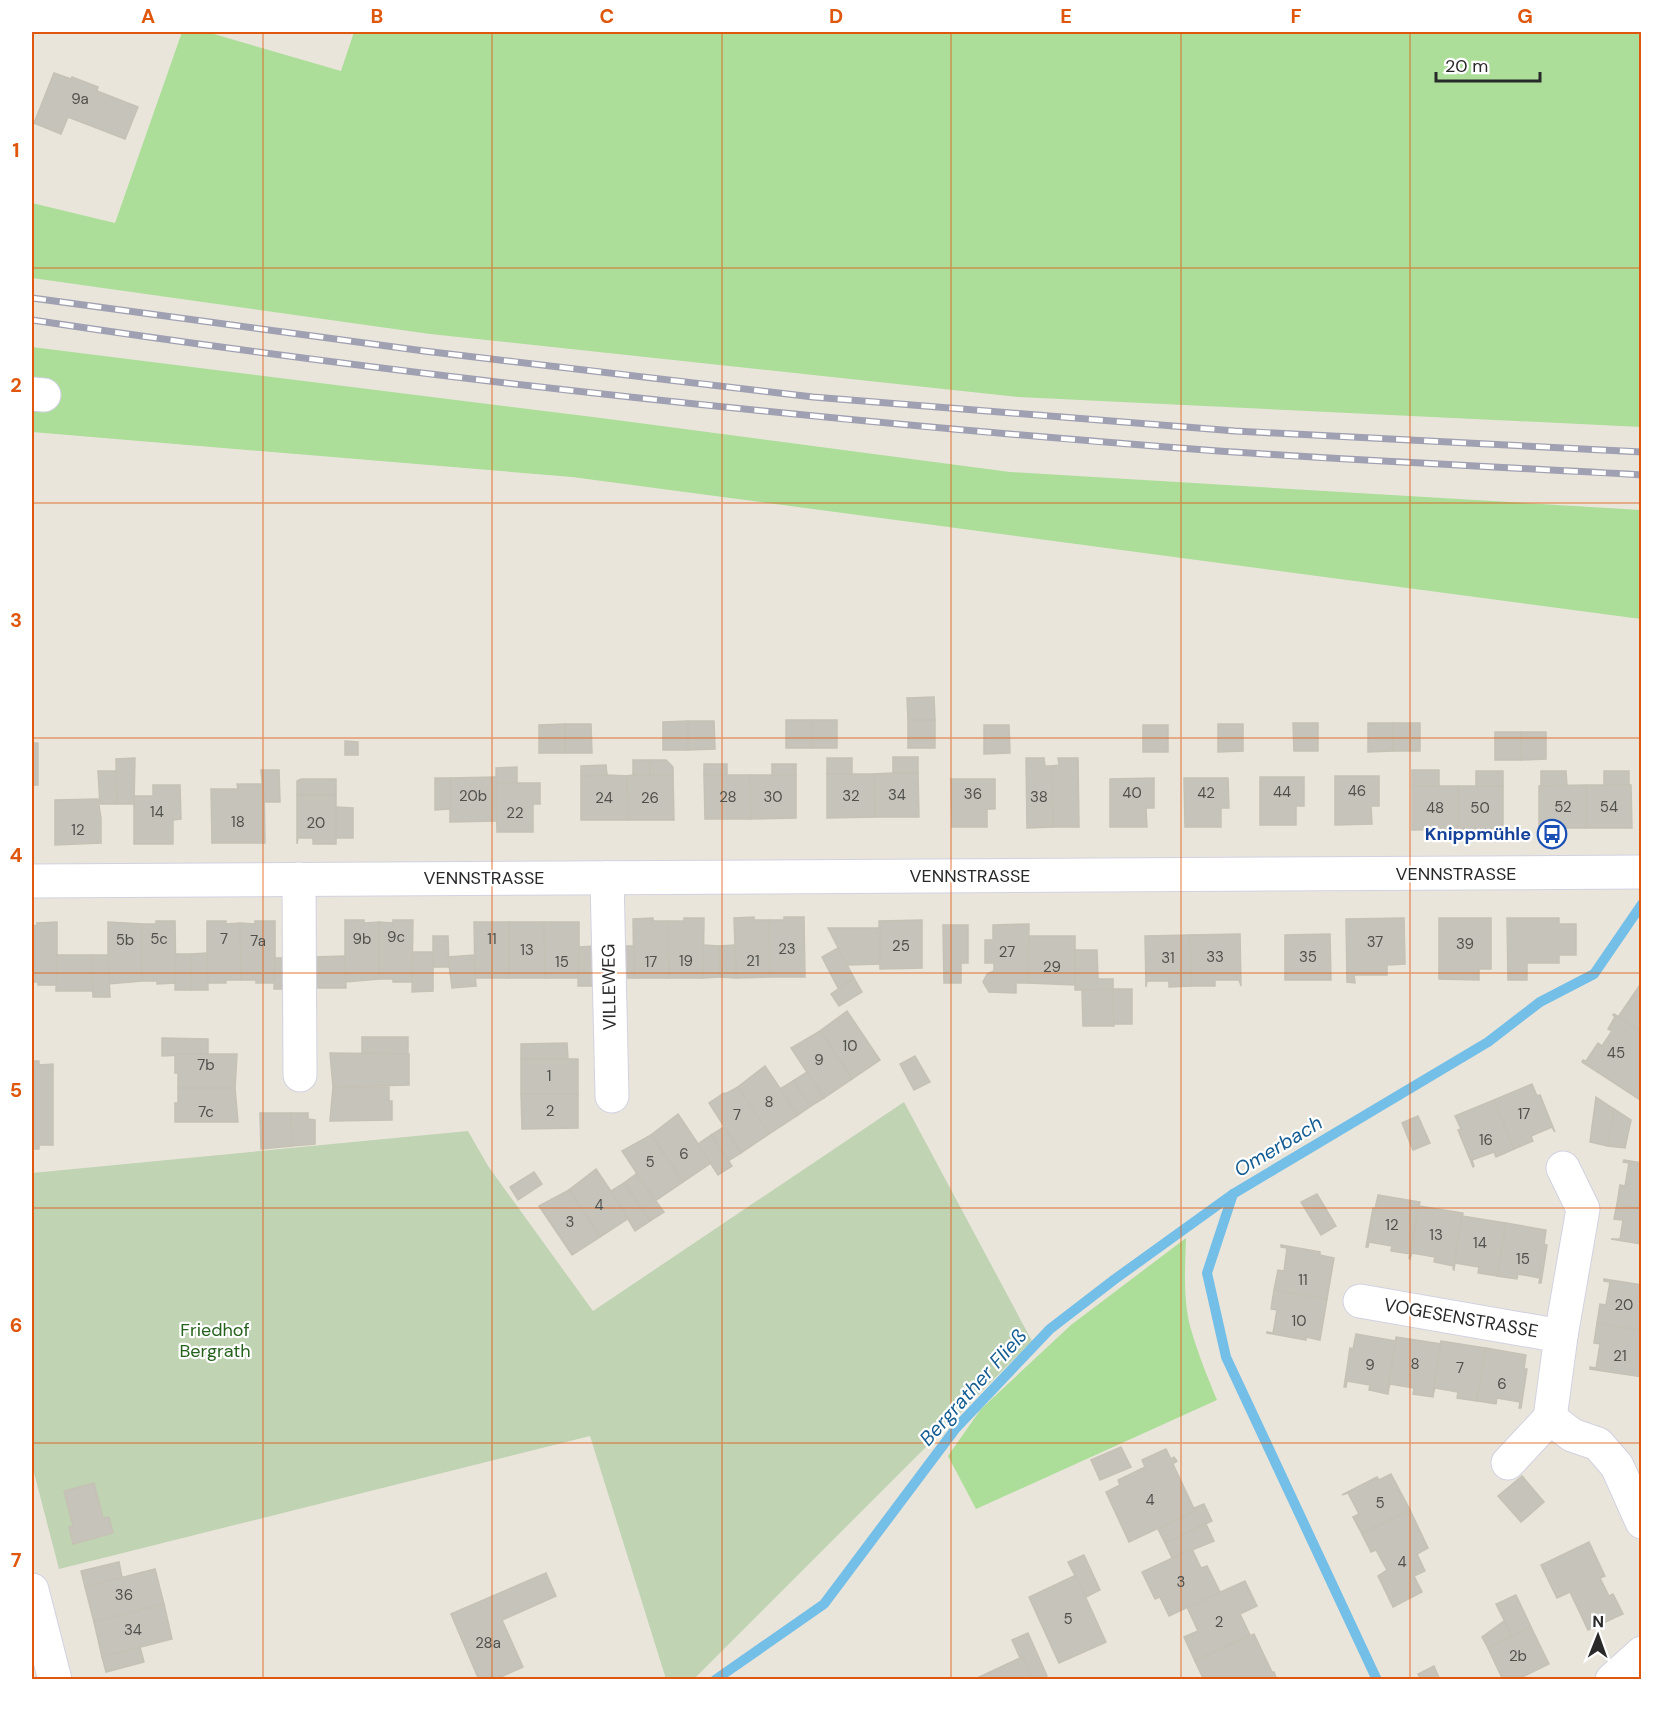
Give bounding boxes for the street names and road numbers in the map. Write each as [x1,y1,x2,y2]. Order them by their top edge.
street label: VENNSTRASSE [1395,862,1517,886]
street label: VENNSTRASSE [909,864,1031,888]
street label: VENNSTRASSE [423,866,545,890]
street label: VILLEWEG [596,943,622,1031]
street label: VOGESENSTRASSE [1382,1293,1540,1343]

